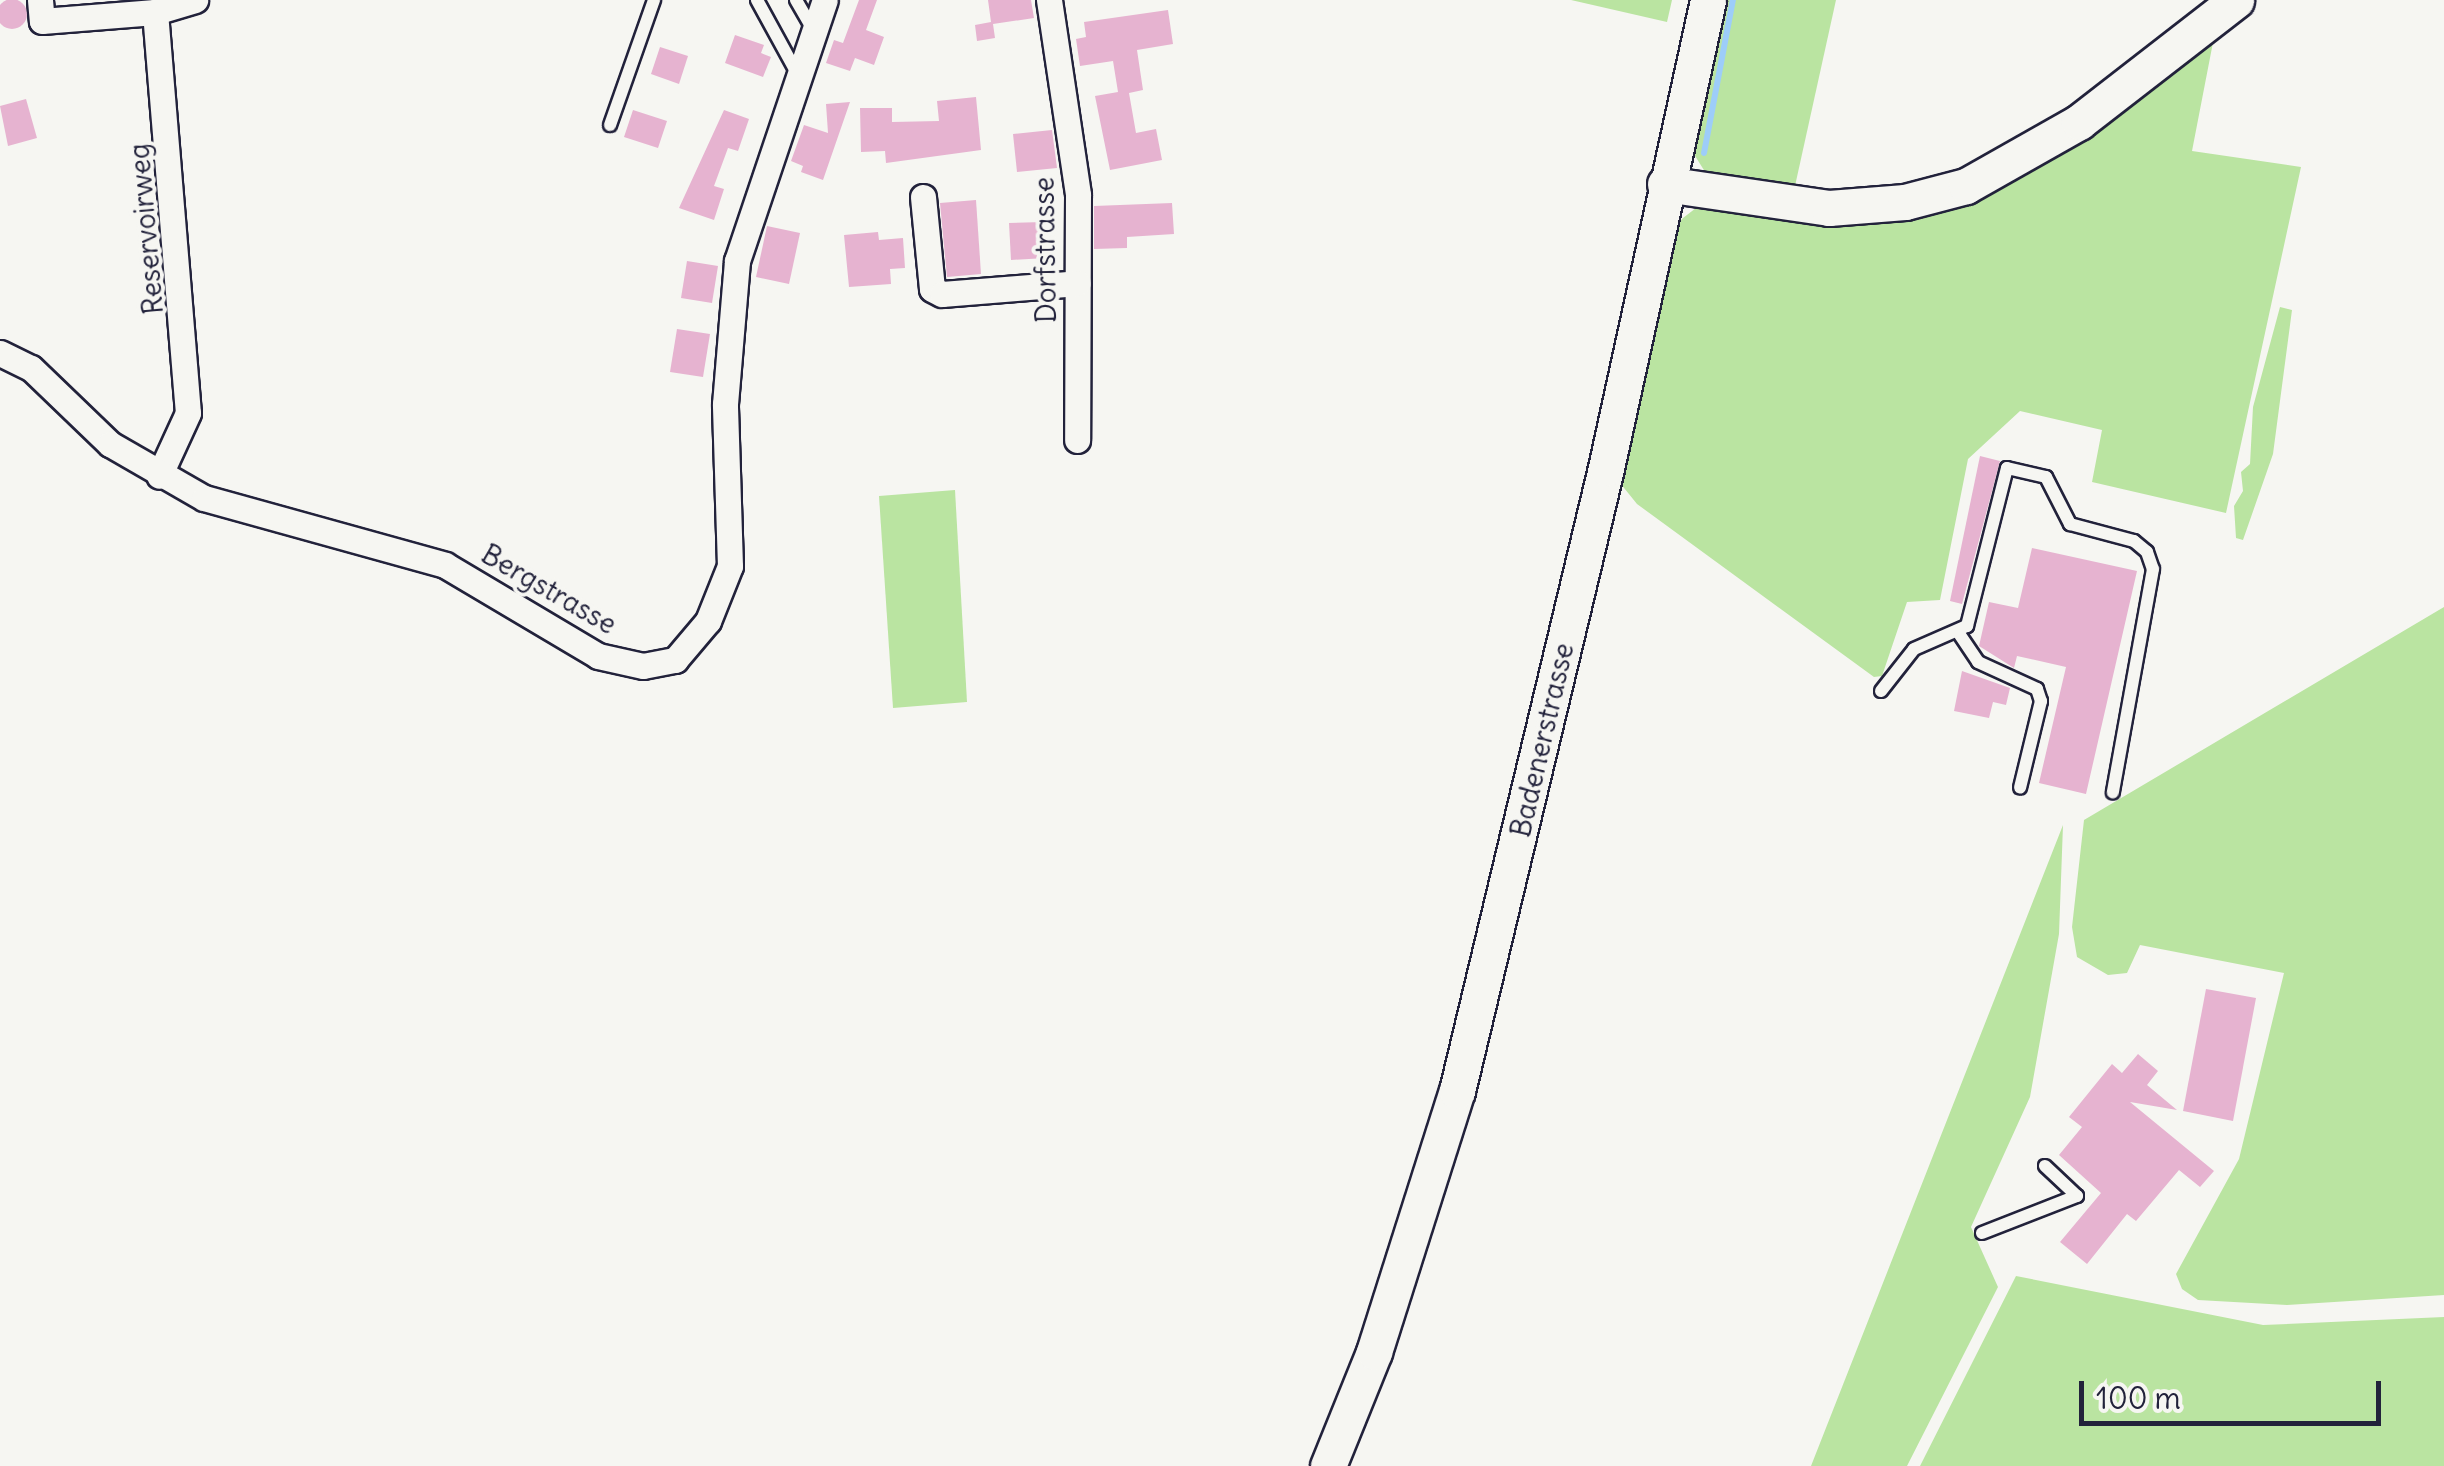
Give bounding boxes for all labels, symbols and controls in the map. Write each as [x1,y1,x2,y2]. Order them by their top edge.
street label: Reservoirweg [122,142,170,316]
street label: Dorfstrasse [1027,177,1063,323]
street label: Bergstrasse [476,537,622,641]
street label: Badenerstrasse [1503,640,1581,840]
scale bar [2084,1361,2386,1423]
text: 100 m [2096,1379,2181,1417]

